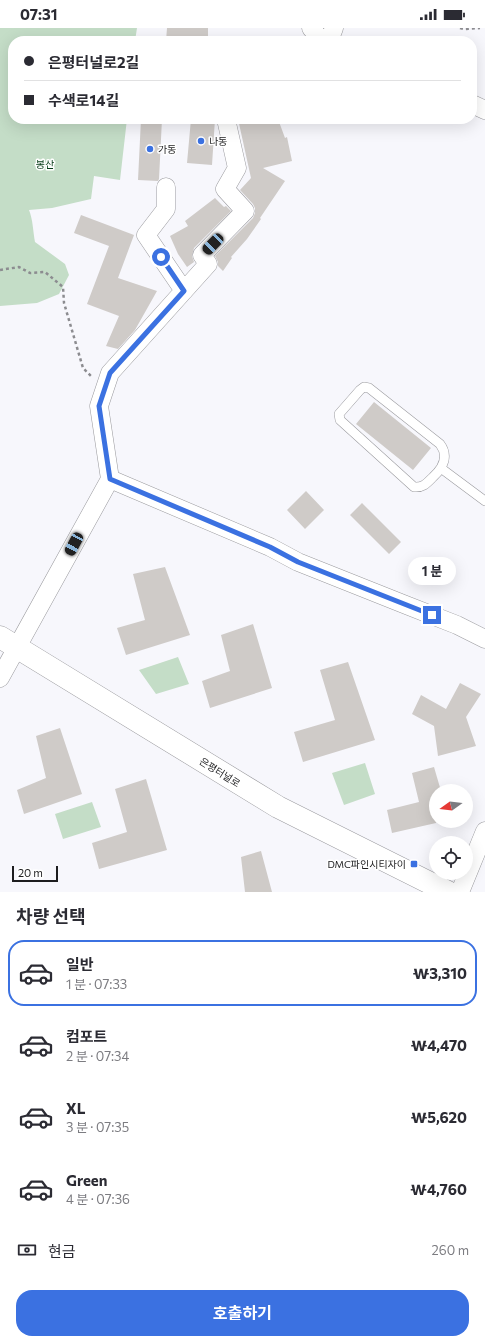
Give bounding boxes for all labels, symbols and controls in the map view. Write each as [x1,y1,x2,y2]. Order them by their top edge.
text: 07:31 [20,5,58,23]
text: 은평터널로2길 [48,53,139,71]
text: 수색로14길 [48,91,119,109]
place label: 나동 [209,135,227,147]
marker: 나동 [196,136,206,146]
place label: 가동 [158,143,176,155]
marker: 가동 [145,144,155,154]
park label: 봉산 [36,158,54,170]
car [200,231,226,257]
route start [152,248,170,266]
car [63,531,85,557]
callout: 1 분 [408,557,456,585]
text: 1 분 [422,563,442,579]
route end [423,606,441,624]
street label: 은평터널로 [197,755,243,789]
north arrow [429,784,473,828]
map controls [429,784,473,880]
button: locate [429,836,473,880]
place label: DMC파인시티자이 [327,858,406,870]
marker: DMC파인시티자이 [409,859,419,869]
scale bar [12,864,58,883]
text: 20 m [18,866,43,879]
text: 차량 선택 [16,905,86,927]
icon: car [18,955,54,991]
text: 일반 [66,955,94,973]
text: ₩3,310 [413,964,467,982]
text: 1 분 · 07:33 [66,976,127,992]
icon: car [18,1027,54,1063]
text: 컴포트 [66,1027,107,1045]
text: ₩4,470 [411,1036,467,1054]
text: 2 분 · 07:34 [66,1048,129,1064]
icon: car [18,1099,54,1135]
text: XL [66,1099,85,1117]
text: ₩5,620 [411,1108,467,1126]
text: 3 분 · 07:35 [66,1119,129,1135]
icon: car [18,1171,54,1207]
text: Green [66,1171,107,1189]
text: ₩4,760 [411,1180,467,1198]
text: 4 분 · 07:36 [66,1191,130,1207]
icon: cash [16,1239,38,1261]
text: 현금 [48,1242,76,1260]
text: 260 m [432,1242,469,1258]
button: 호출하기 [16,1290,469,1336]

